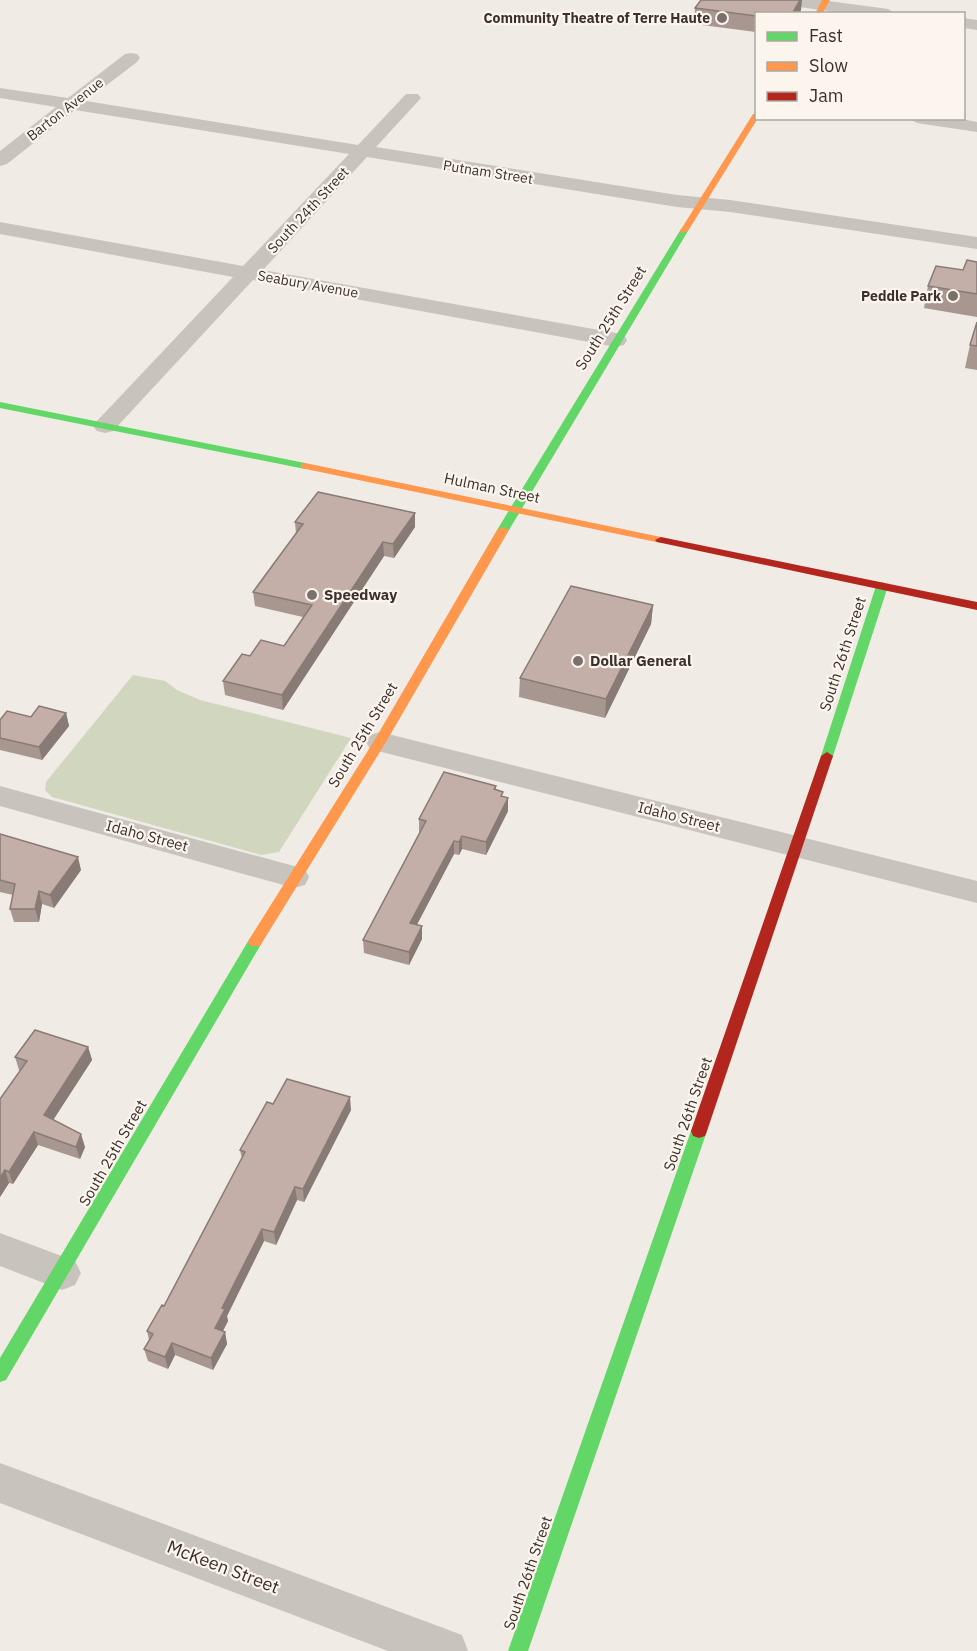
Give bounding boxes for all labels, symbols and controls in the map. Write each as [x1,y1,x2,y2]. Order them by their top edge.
place label: Community Theatre of Terre Haute [483,9,710,27]
marker: Community Theatre of Terre Haute [715,11,729,25]
legend [755,12,965,120]
text: Fast [809,24,843,47]
text: Slow [809,54,848,77]
street label: Barton Avenue [23,73,107,145]
text: Jam [809,84,844,107]
street label: Putnam Street [442,156,534,188]
street label: South 24th Street [263,163,353,257]
street label: South 25th Street [571,262,650,373]
street label: Seabury Avenue [256,266,360,302]
place label: Peddle Park [861,287,942,305]
marker: Peddle Park [946,289,960,303]
street label: Hulman Street [442,468,542,507]
place label: Speedway [324,585,397,604]
marker: Speedway [305,588,319,602]
street label: South 26th Street [815,594,870,714]
place label: Dollar General [590,651,692,670]
marker: Dollar General [571,654,585,668]
street label: South 25th Street [324,679,401,791]
street label: Idaho Street [636,797,722,836]
street label: Idaho Street [104,815,190,856]
street label: South 26th Street [659,1054,716,1173]
street label: South 25th Street [74,1096,151,1209]
street label: South 26th Street [499,1513,556,1632]
street label: McKeen Street [164,1535,282,1598]

